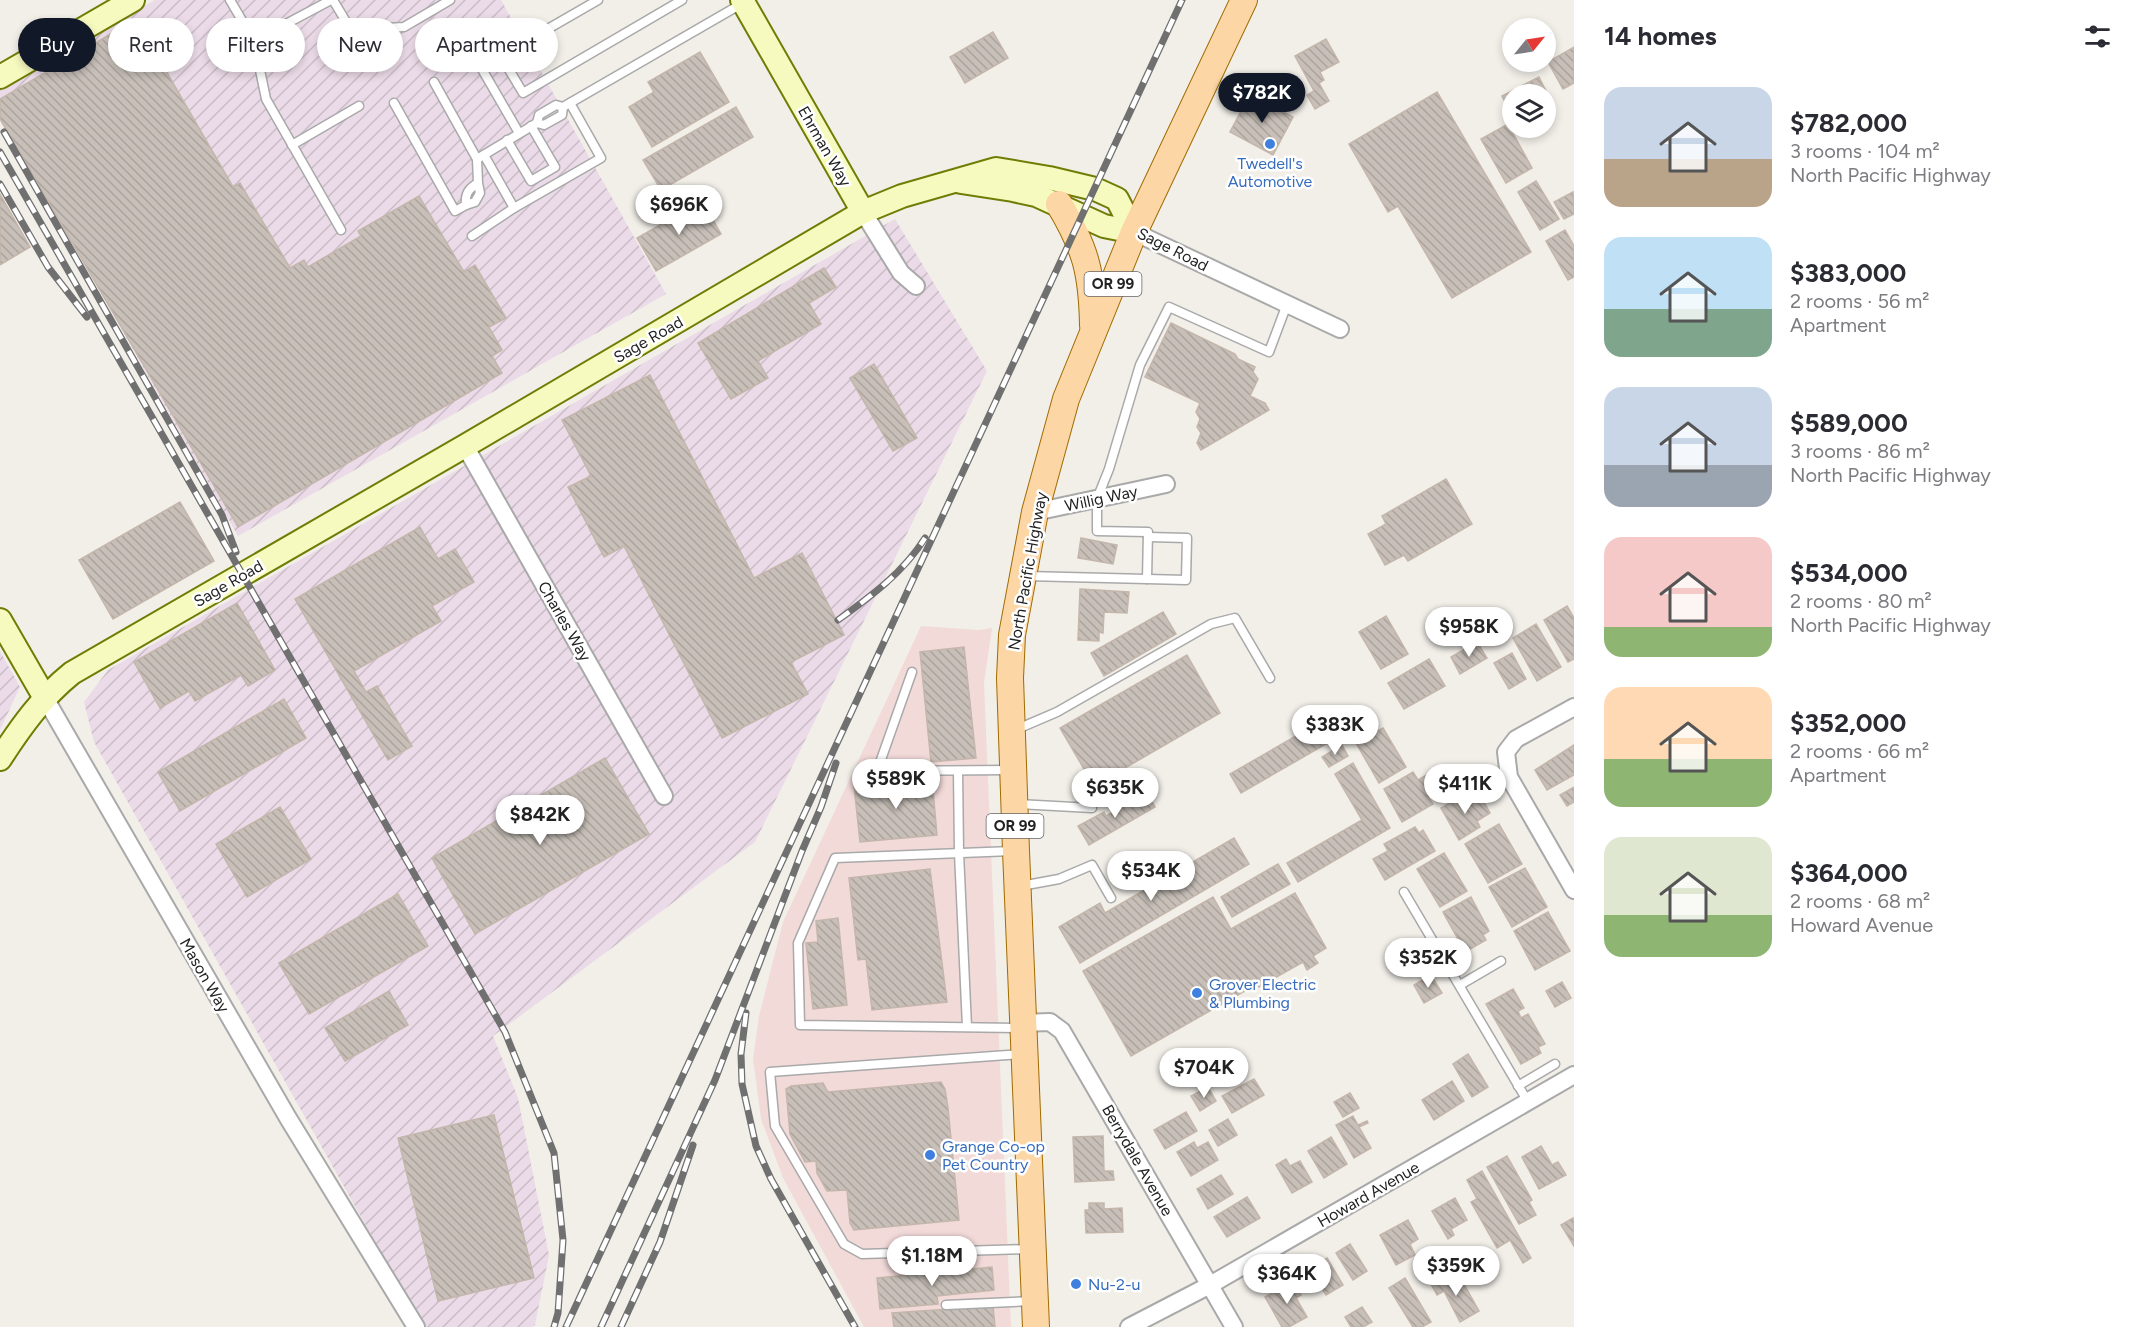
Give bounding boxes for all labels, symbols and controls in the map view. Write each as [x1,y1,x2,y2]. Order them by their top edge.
chip: Buy [18,18,96,72]
chip: Rent [108,18,194,72]
chip: Filters [206,18,305,72]
chip: New [317,18,403,72]
chip: Apartment [415,18,558,72]
north arrow [1502,18,1556,72]
map controls [1502,18,1556,138]
text: 14 homes [1604,20,1717,52]
icon: filters [2081,20,2114,53]
pin: $782K [1220,73,1304,124]
text: $782K [1232,80,1292,104]
button: layers [1502,84,1556,138]
street label: Ehrman Way [794,103,855,190]
text: $782,000 [1790,107,1907,139]
icon: home [1652,111,1724,183]
marker: Twedell's Automotive [1263,137,1277,151]
text: 3 rooms · 104 m² [1790,139,1940,163]
place label: Twedell's Automotive [1228,154,1313,191]
text: North Pacific Highway [1790,163,1991,187]
pin: $696K [637,185,721,236]
text: $696K [649,192,709,216]
street label: Sage Road [1134,224,1211,275]
text: $383,000 [1790,257,1906,289]
icon: home [1652,261,1724,333]
road number: OR 99 [1084,272,1142,296]
text: 2 rooms · 56 m² [1790,289,1929,313]
street label: Sage Road [610,312,686,367]
text: Apartment [1790,313,1887,337]
text: $589,000 [1790,407,1908,439]
icon: home [1652,411,1724,483]
text: 3 rooms · 86 m² [1790,439,1930,463]
text: North Pacific Highway [1790,463,1991,487]
street label: Willig Way [1063,481,1140,516]
street label: North Pacific Highway [1004,490,1051,652]
street label: Sage Road [190,556,266,611]
text: $534,000 [1790,557,1908,589]
icon: home [1652,561,1724,633]
street label: Charles Way [534,578,595,665]
text: 2 rooms · 80 m² [1790,589,1932,613]
pin: $958K [1427,607,1511,658]
text: North Pacific Highway [1790,613,1991,637]
text: $958K [1439,614,1499,638]
pin: $383K [1293,705,1377,756]
text: $352,000 [1790,707,1906,739]
icon: home [1652,711,1724,783]
text: $383K [1306,712,1364,736]
text: 2 rooms · 66 m² [1790,739,1929,763]
pin: $589K [854,759,938,810]
text: Apartment [1790,763,1887,787]
pin: $411K [1423,764,1507,815]
text: $589K [866,766,926,790]
pin: $635K [1073,768,1157,819]
text: $411K [1438,771,1492,795]
text: $635K [1086,775,1144,799]
pin: $842K [498,795,582,846]
text: $842K [510,802,570,826]
road number: OR 99 [986,814,1044,838]
pin: $534K [1109,851,1193,902]
text: $364,000 [1790,857,1908,889]
text: $534K [1121,858,1181,882]
icon: home [1652,861,1724,933]
text: 2 rooms · 68 m² [1790,889,1930,913]
text: Howard Avenue [1790,913,1933,937]
street label: Mason Way [176,935,234,1016]
pin: $352K [1386,938,1470,989]
text: $352K [1399,945,1457,969]
place label: Grover Electric & Plumbing [1209,975,1316,1012]
marker: Grover Electric & Plumbing [1190,986,1204,1000]
pin: $704K [1162,1048,1246,1099]
text: $704K [1173,1055,1235,1079]
street label: Berrydale Avenue [1098,1101,1177,1220]
place label: Grange Co-op Pet Country [942,1137,1045,1174]
marker: Grange Co-op Pet Country [923,1148,937,1162]
street label: Howard Avenue [1314,1157,1423,1231]
pin: $1.18M [883,1236,981,1287]
text: $1.18M [901,1243,963,1267]
pin: $359K [1414,1246,1498,1297]
text: $359K [1427,1253,1485,1277]
pin: $364K [1245,1254,1329,1305]
text: $364K [1257,1261,1317,1285]
place label: Nu-2-u [1088,1275,1141,1294]
marker: Nu-2-u [1069,1277,1083,1291]

